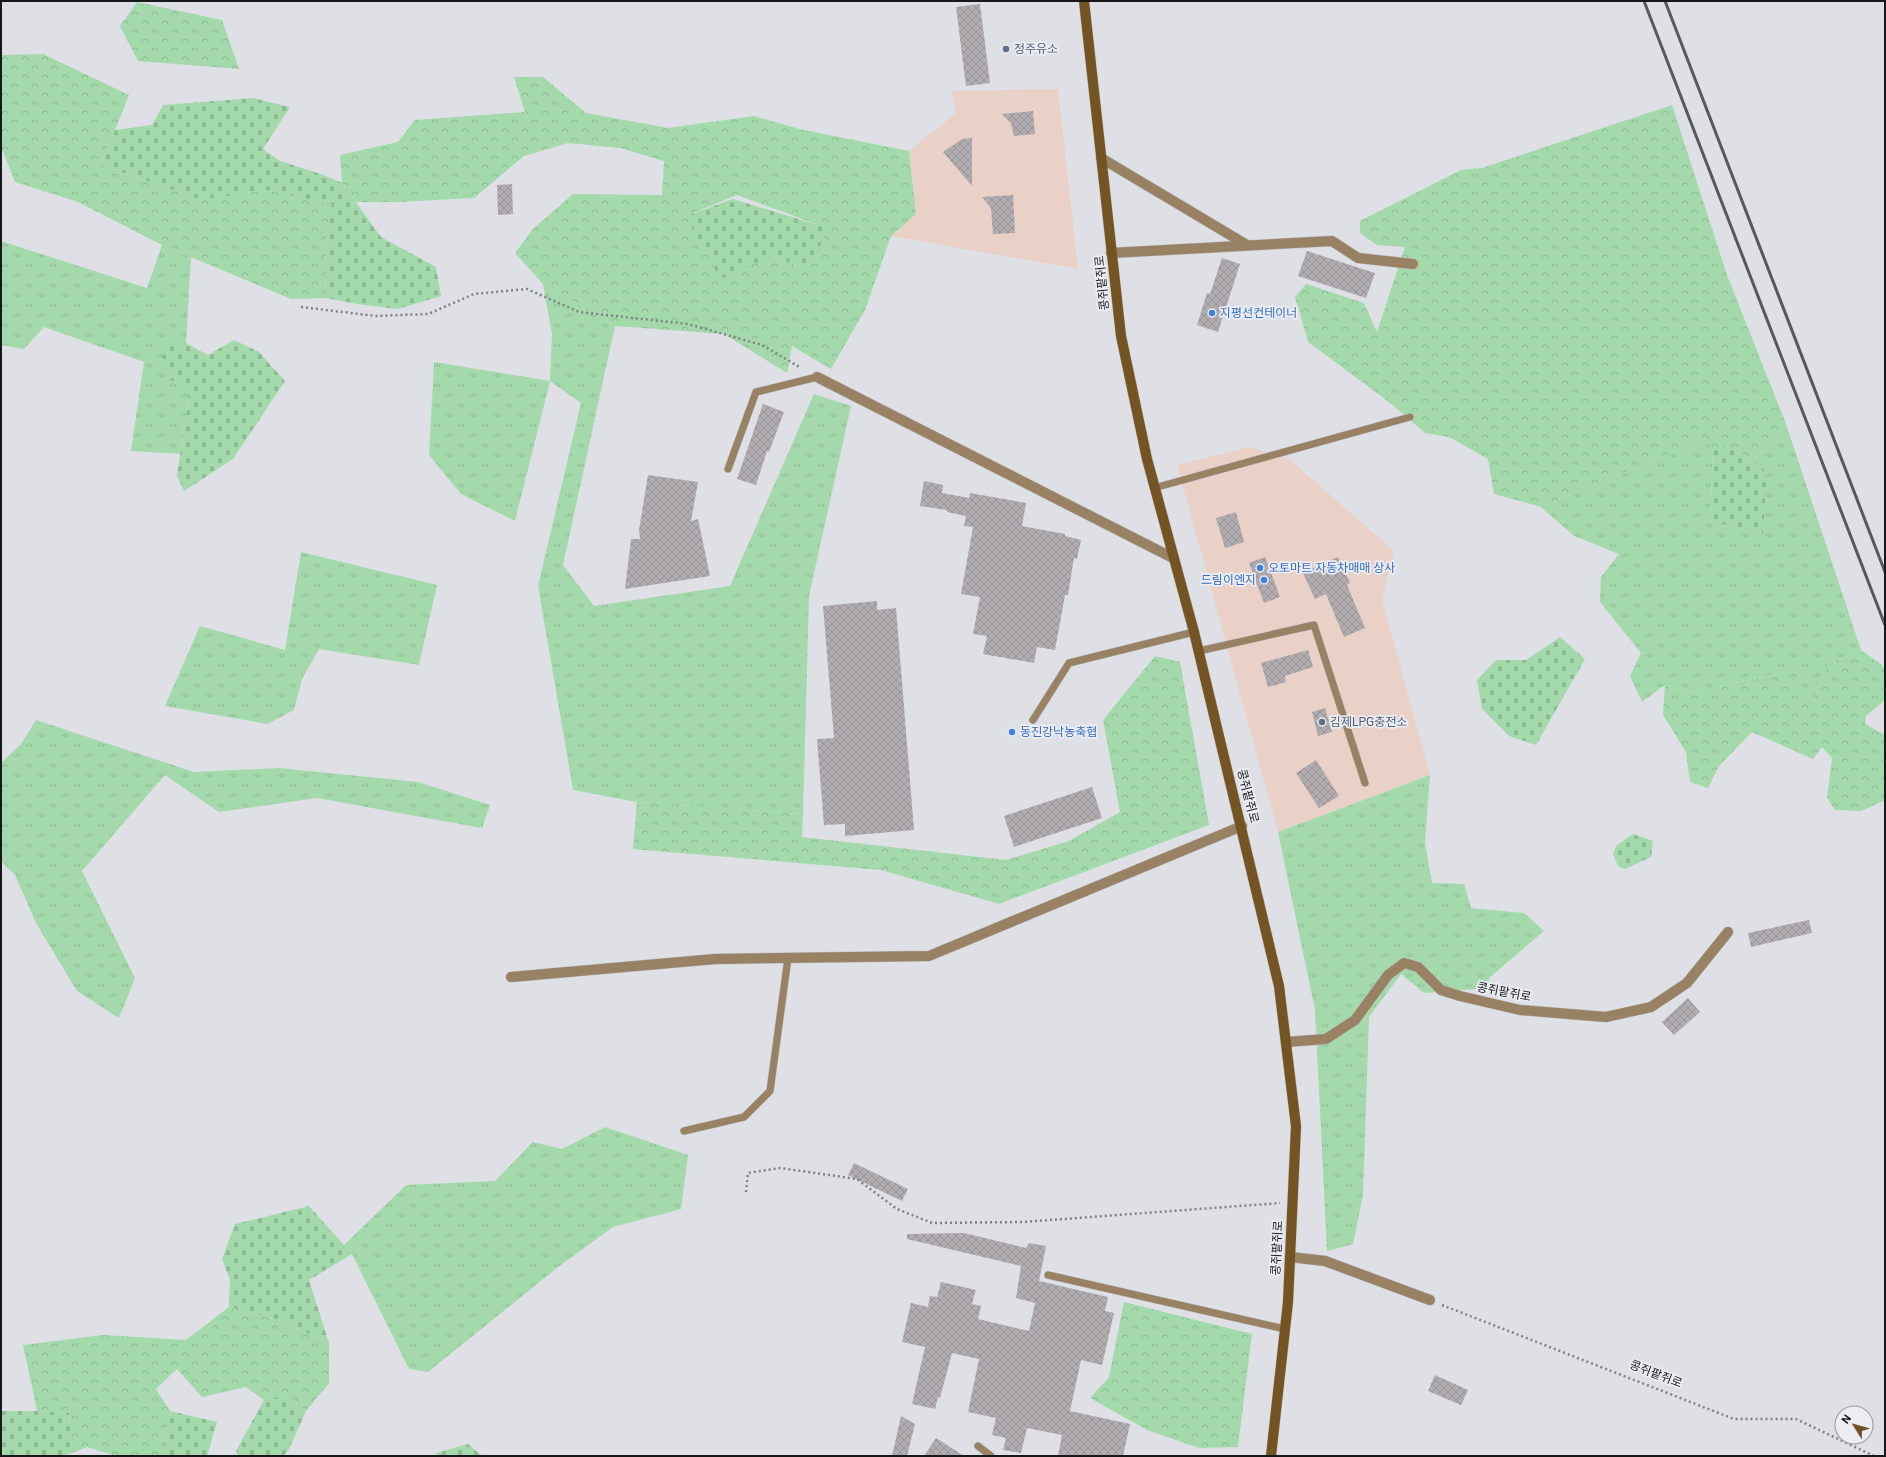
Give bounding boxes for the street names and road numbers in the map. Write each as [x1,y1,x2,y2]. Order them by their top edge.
street label: 콩쥐팥쥐로 [1092,255,1112,311]
street label: 콩쥐팥쥐로 [1235,768,1261,824]
street label: 콩쥐팥쥐로 [1476,980,1532,1004]
street label: 콩쥐팥쥐로 [1269,1220,1285,1276]
street label: 콩쥐팥쥐로 [1628,1358,1684,1390]

